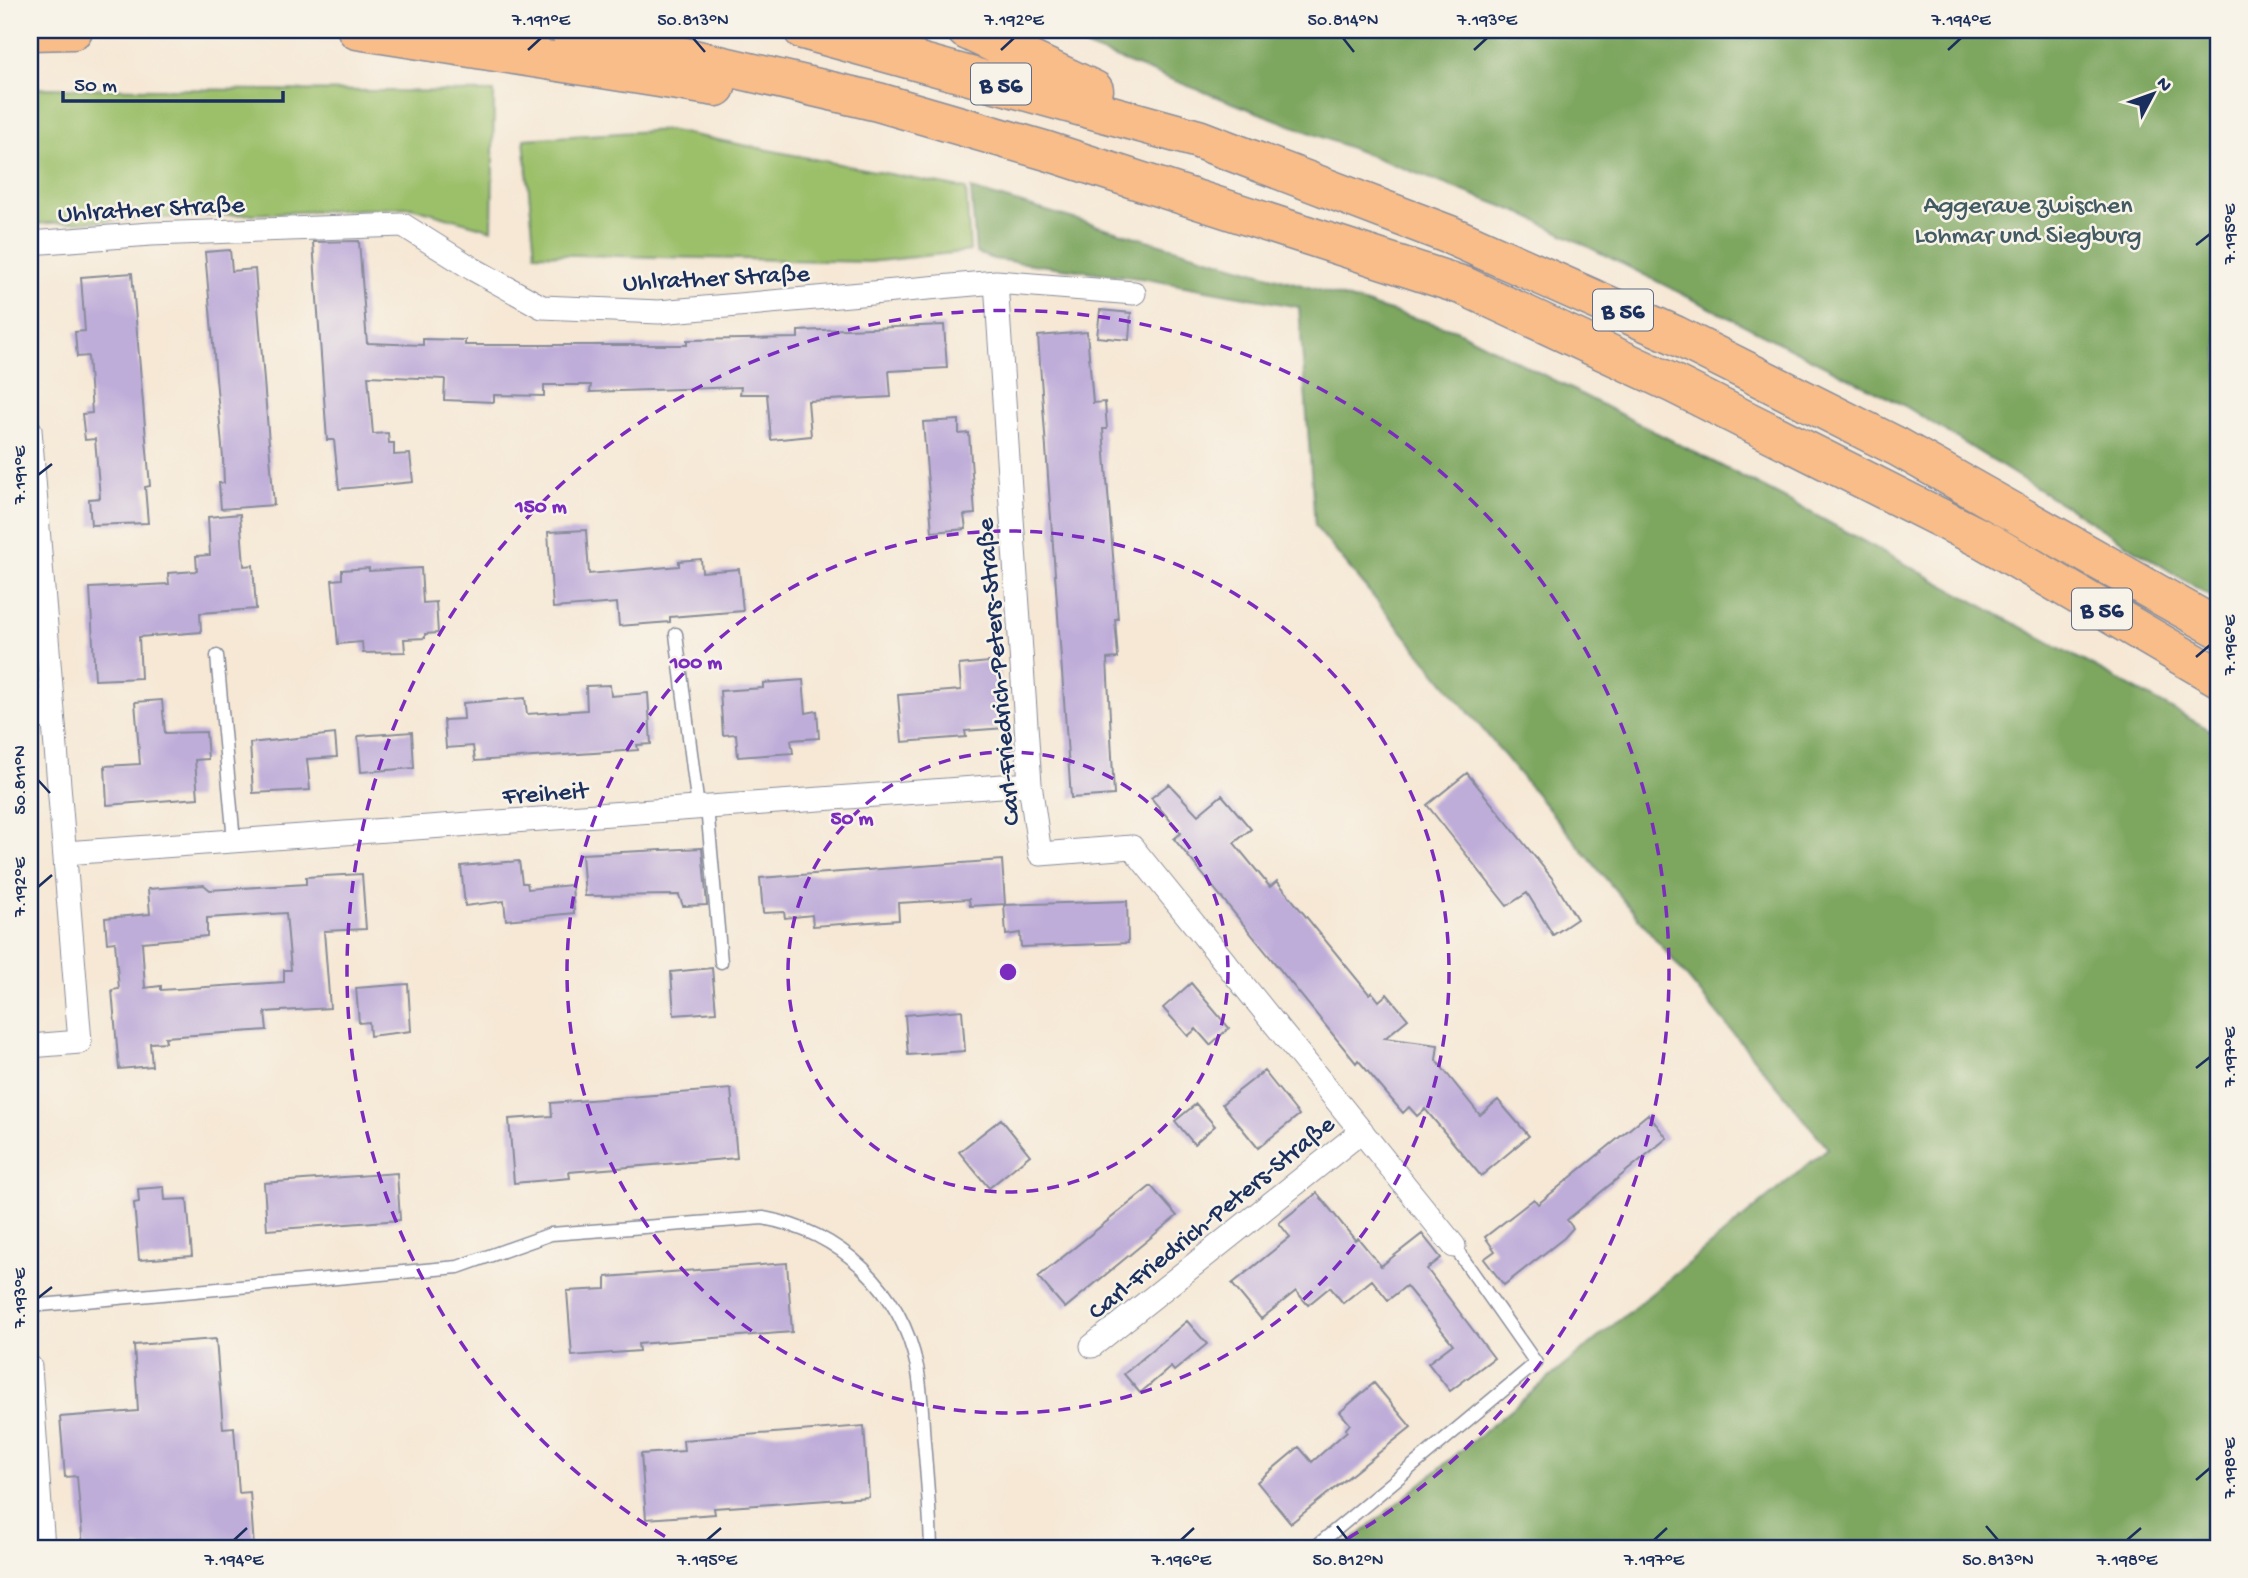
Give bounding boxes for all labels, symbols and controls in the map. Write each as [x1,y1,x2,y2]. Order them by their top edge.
text: 7.191°E [511,11,571,32]
text: 50.813°N [657,11,729,32]
text: 7.192°E [983,11,1044,32]
text: 50.814°N [1308,11,1378,32]
text: 7.193°E [1456,11,1518,32]
text: 7.194°E [1930,11,1991,32]
scale bar [63,60,284,104]
north arrow [2118,60,2188,130]
road number: B 56 [971,64,1031,104]
text: N [2150,73,2176,97]
text: 50 m [74,75,117,100]
street label: Uhlrather Straße [57,191,246,232]
park label: Aggeraue zwischen Lohmar und Siegburg [1914,192,2142,253]
text: 7.195°E [2221,203,2242,265]
street label: Uhlrather Straße [622,260,811,301]
road number: B 56 [1593,290,1653,330]
text: 7.191°E [11,445,32,505]
text: 150 m [514,496,567,521]
street label: Carl-Friedrich-Peters-Straße [972,516,1029,827]
road number: B 56 [2072,588,2132,630]
text: 7.196°E [2221,614,2242,676]
text: 100 m [669,652,722,677]
text: 50.811°N [11,745,32,815]
street label: Freiheit [501,777,591,814]
text: 50 m [831,808,874,833]
text: 7.192°E [11,857,32,918]
centre of rings [996,960,1020,984]
text: 7.197°E [2221,1026,2242,1088]
street label: Carl-Friedrich-Peters-Straße [1083,1110,1343,1329]
text: 7.193°E [11,1267,32,1329]
text: 7.198°E [2221,1437,2242,1499]
text: 7.194°E [203,1551,264,1572]
text: 7.195°E [676,1551,738,1572]
text: 7.196°E [1150,1551,1212,1572]
text: 50.812°N [1312,1551,1384,1572]
text: 7.197°E [1623,1551,1685,1572]
text: 50.813°N [1962,1551,2034,1572]
text: 7.198°E [2096,1551,2158,1572]

